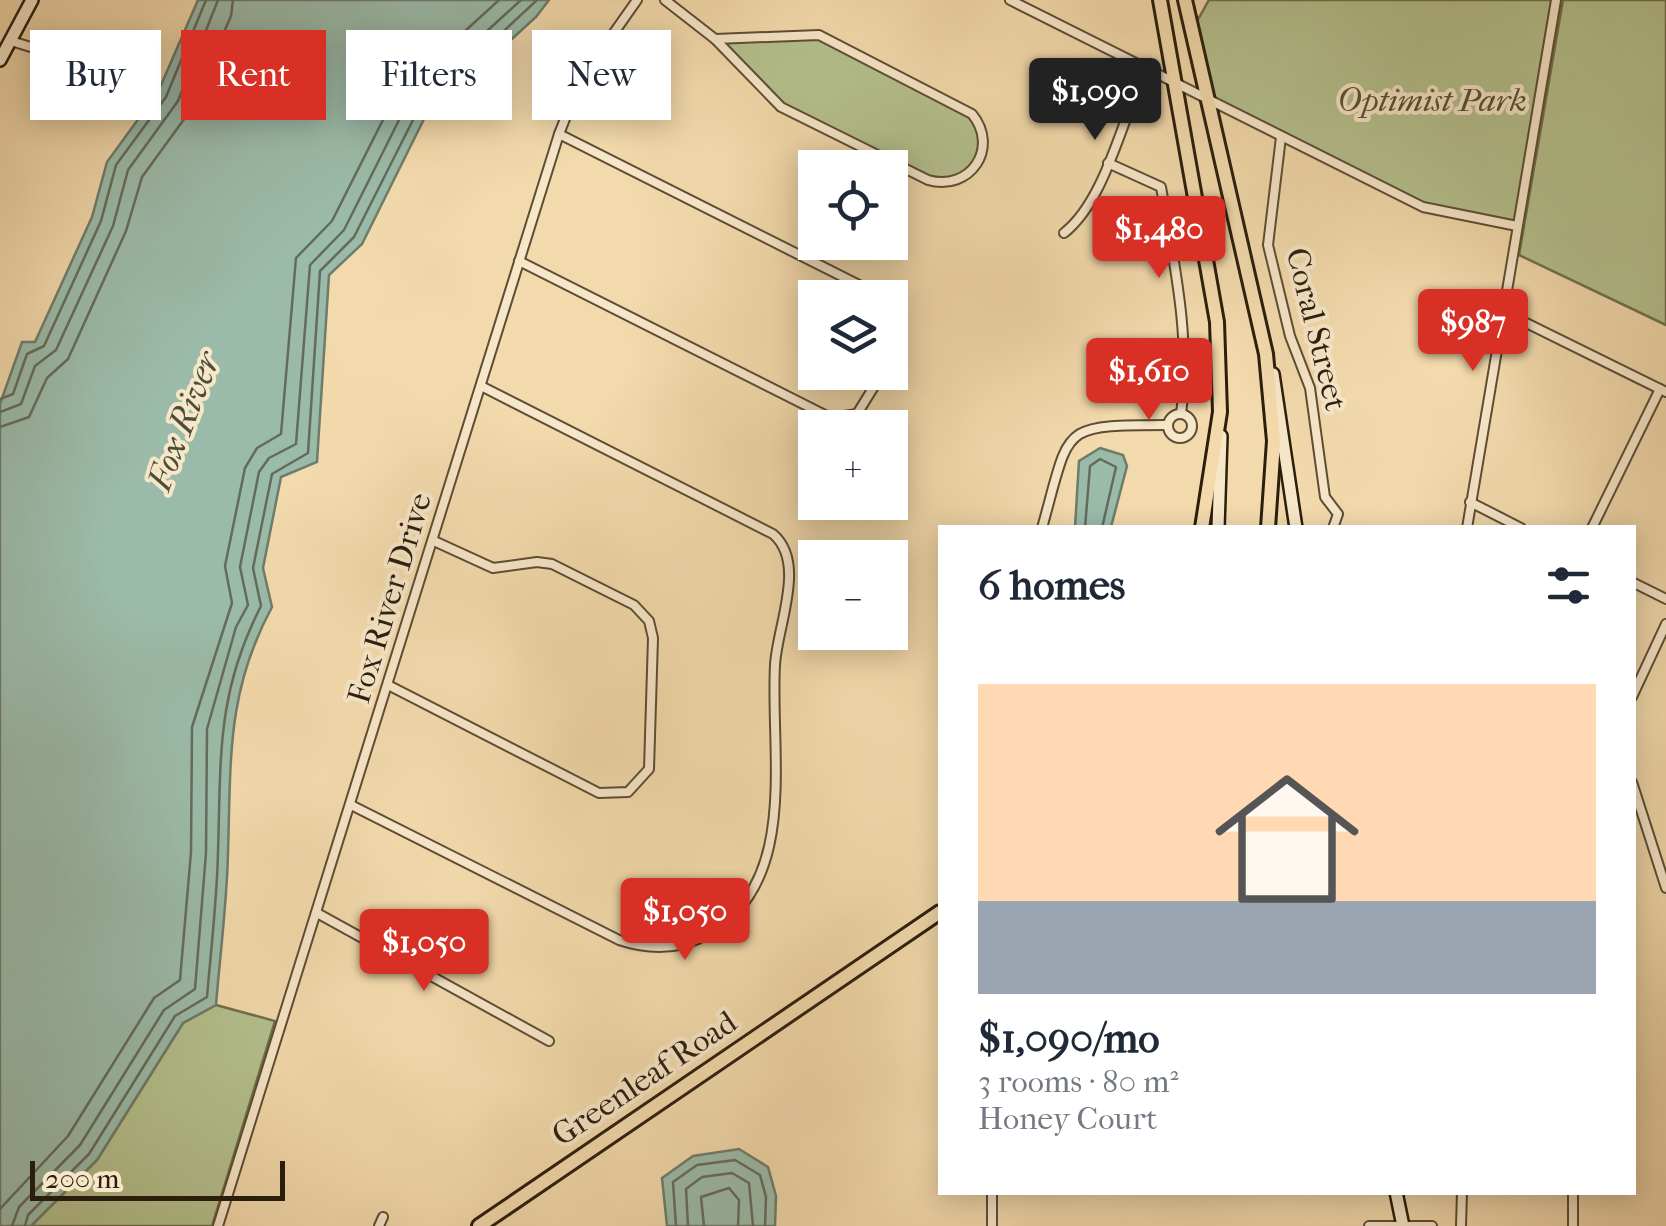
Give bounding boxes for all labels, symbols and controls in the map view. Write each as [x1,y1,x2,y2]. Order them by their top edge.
chip: Buy [30,30,161,120]
chip: Rent [181,30,326,120]
chip: Filters [346,30,512,120]
chip: New [532,30,671,120]
pin: $1,090 [1014,58,1176,143]
text: $1,090 [1051,72,1139,109]
park label: Optimist Park [1337,82,1527,119]
map controls [798,150,908,650]
button: locate [798,150,908,260]
pin: $1,480 [1078,196,1240,281]
text: $1,480 [1114,210,1204,247]
street label: Coral Street [1278,244,1355,415]
button: layers [798,280,908,390]
pin: $987 [1414,289,1532,374]
text: $987 [1440,303,1506,340]
pin: $1,610 [1068,338,1230,423]
water label: Fox River [138,344,229,497]
text: $1,610 [1108,352,1190,389]
button: + [798,410,908,520]
street label: Fox River Drive [340,488,439,708]
button: − [798,540,908,650]
icon: filters [1541,558,1596,613]
text: 6 homes [978,561,1125,610]
icon: home [1197,749,1377,929]
pin: $1,050 [604,878,766,963]
text: $1,050 [643,892,727,929]
pin: $1,050 [343,909,505,994]
text: $1,050 [382,923,466,960]
street label: Greenleaf Road [545,1003,744,1154]
text: $1,090/mo [978,1014,1159,1063]
text: 3 rooms · 80 m² [978,1063,1179,1100]
text: Honey Court [978,1100,1157,1137]
scale bar [30,1156,285,1200]
text: 200 m [45,1162,120,1195]

